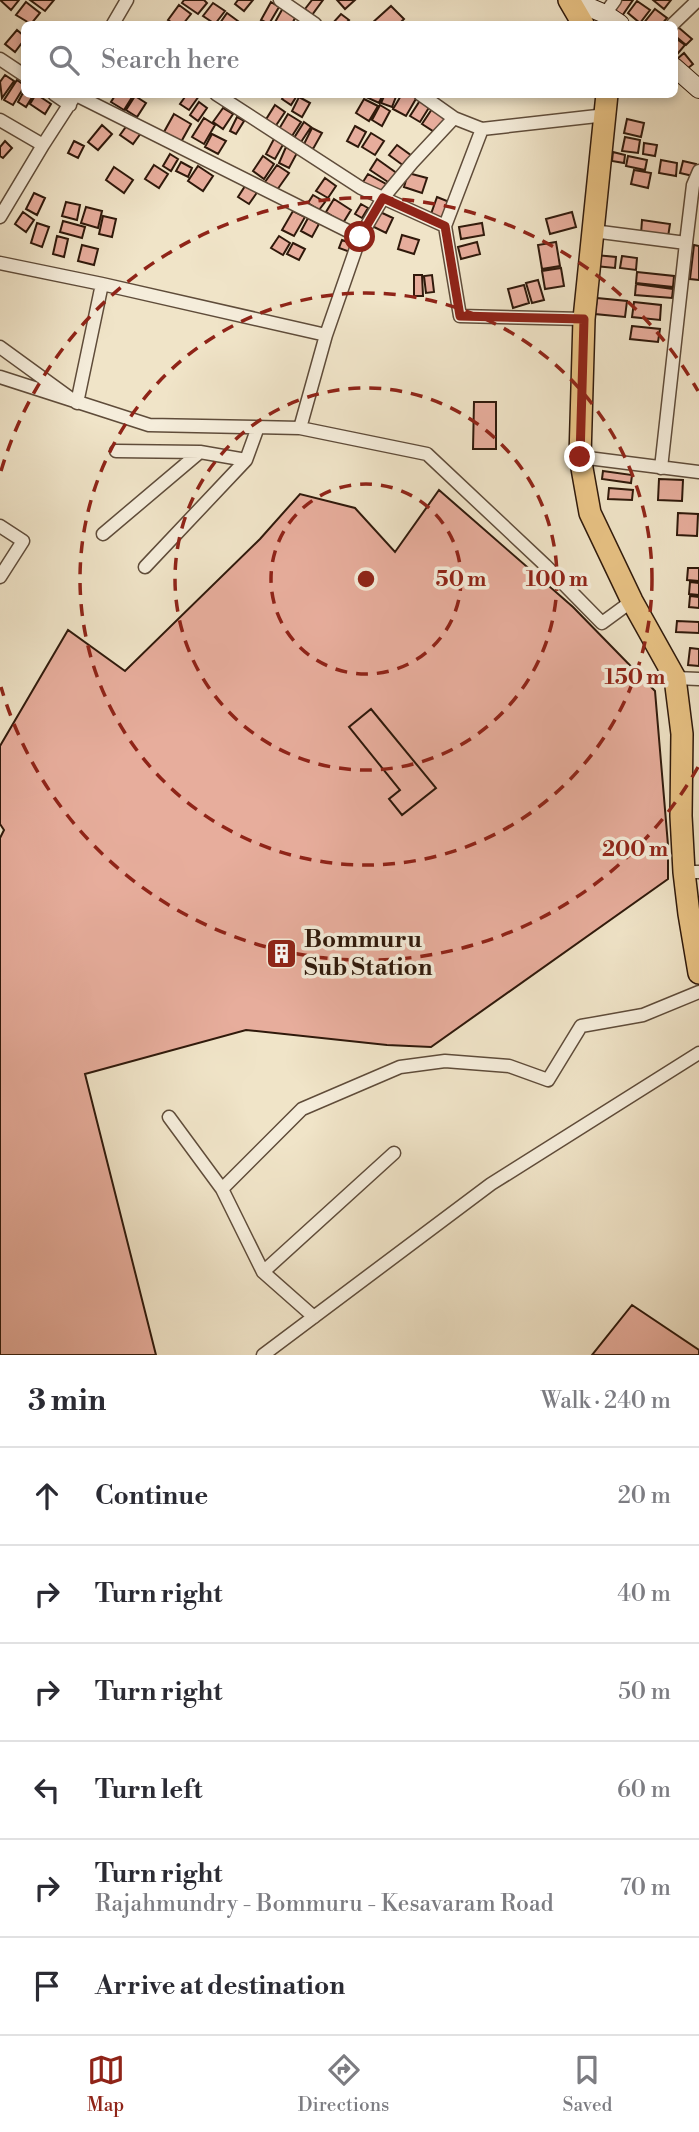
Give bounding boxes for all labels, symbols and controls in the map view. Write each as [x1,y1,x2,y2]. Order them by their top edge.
search box [21,21,678,98]
icon: search [45,41,83,79]
text: Search here [101,44,240,76]
route start [344,221,375,252]
route end [564,441,595,472]
centre of rings [354,567,378,591]
text: 50 m [436,567,486,593]
text: 100 m [526,567,588,593]
text: 150 m [605,665,665,691]
text: 200 m [602,837,668,863]
place label: Bommuru Sub Station [304,925,433,983]
building icon: Bommuru Sub Station [264,937,298,971]
text: 3 min [28,1382,106,1420]
text: Walk · 240 m [541,1387,671,1415]
icon: ahead [28,1477,66,1515]
text: Continue [95,1480,208,1512]
text: 20 m [618,1482,671,1510]
icon: right [28,1575,66,1613]
text: Turn right [95,1578,223,1610]
text: 40 m [617,1580,671,1608]
icon: right [28,1673,66,1711]
text: Turn right [95,1676,223,1708]
text: 50 m [618,1678,671,1706]
icon: left [28,1771,66,1809]
text: Turn left [95,1774,203,1806]
text: 60 m [617,1776,671,1804]
text: Turn right [95,1858,223,1890]
icon: right [28,1869,66,1907]
text: 70 m [620,1874,671,1902]
text: Rajahmundry - Bommuru - Kesavaram Road [95,1890,554,1918]
icon: arrive [28,1967,66,2005]
text: Arrive at destination [95,1970,345,2002]
tab: Map [87,2051,125,2117]
tab: Directions [298,2051,389,2117]
tab: Saved [563,2051,612,2117]

